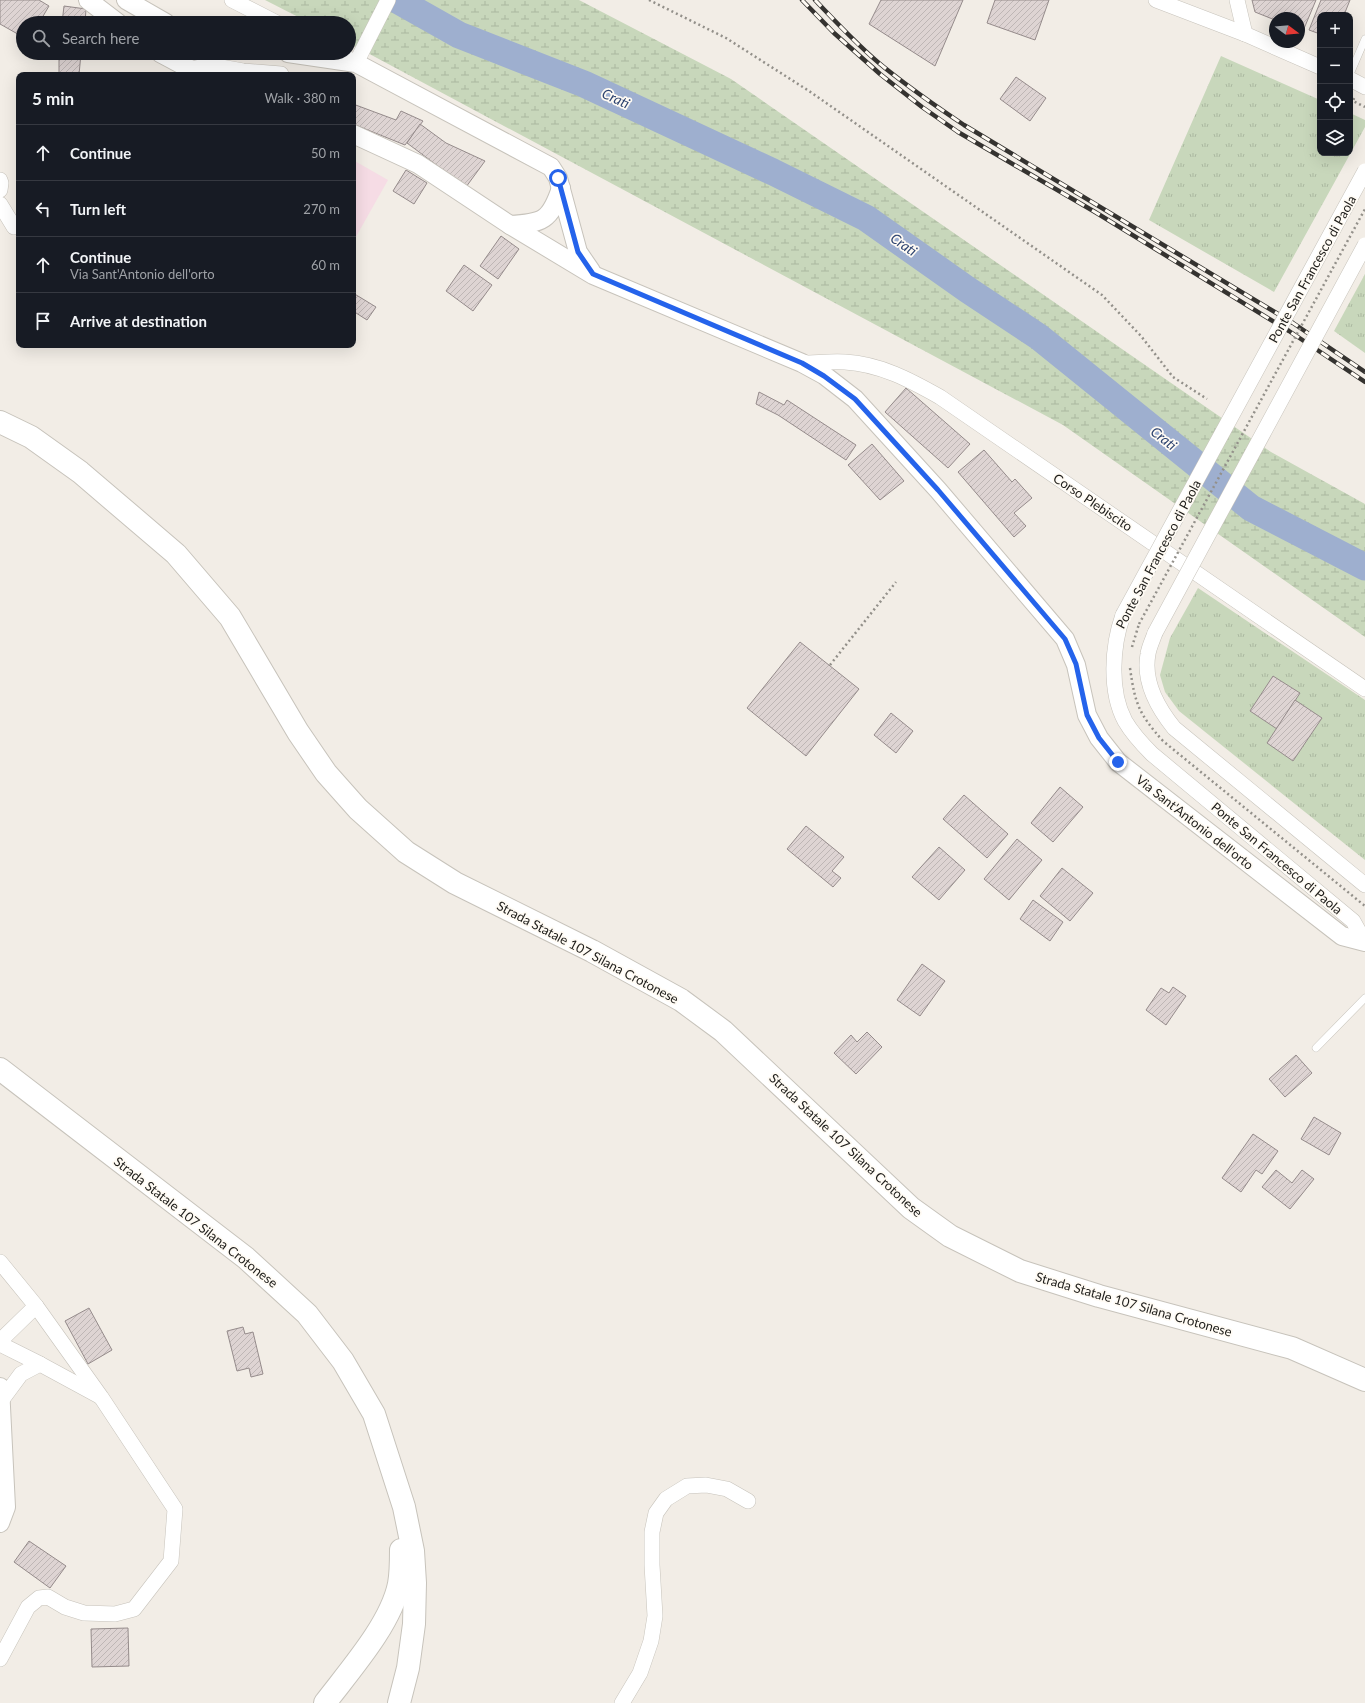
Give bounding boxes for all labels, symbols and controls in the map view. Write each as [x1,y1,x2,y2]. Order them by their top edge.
north arrow [1269,12,1305,48]
map controls [1317,12,1353,156]
button: + [1317,12,1353,48]
search box [16,16,356,60]
icon: search [30,27,52,49]
text: Search here [62,29,139,47]
button: − [1317,48,1353,84]
water label: Crati [600,84,632,112]
button: locate [1317,84,1353,120]
text: 5 min [32,88,74,109]
text: Walk · 380 m [264,90,340,106]
button: layers [1317,120,1353,156]
icon: ahead [32,142,54,164]
text: Continue [70,144,131,162]
text: 50 m [311,145,340,161]
route start [549,169,567,187]
street label: Ponte San Francesco di Paola [1265,193,1359,345]
icon: left [32,198,54,220]
text: Turn left [70,200,126,218]
text: 270 m [303,201,340,217]
water label: Crati [888,229,920,259]
text: Continue [70,248,131,266]
icon: ahead [32,254,54,276]
text: 60 m [311,257,340,273]
text: Via Sant'Antonio dell'orto [70,266,215,282]
icon: arrive [32,310,54,332]
text: Arrive at destination [70,312,207,330]
water label: Crati [1148,423,1180,453]
street label: Corso Plebiscito [1050,470,1136,534]
street label: Ponte San Francesco di Paola [1112,477,1204,631]
route end [1109,753,1127,771]
street label: Via Sant'Antonio dell'orto [1133,771,1257,873]
street label: Ponte San Francesco di Paola [1208,799,1346,917]
street label: Strada Statale 107 Silana Crotonese [494,897,682,1007]
street label: Strada Statale 107 Silana Crotonese [766,1070,926,1220]
street label: Strada Statale 107 Silana Crotonese [111,1153,281,1291]
street label: Strada Statale 107 Silana Crotonese [1034,1268,1234,1340]

